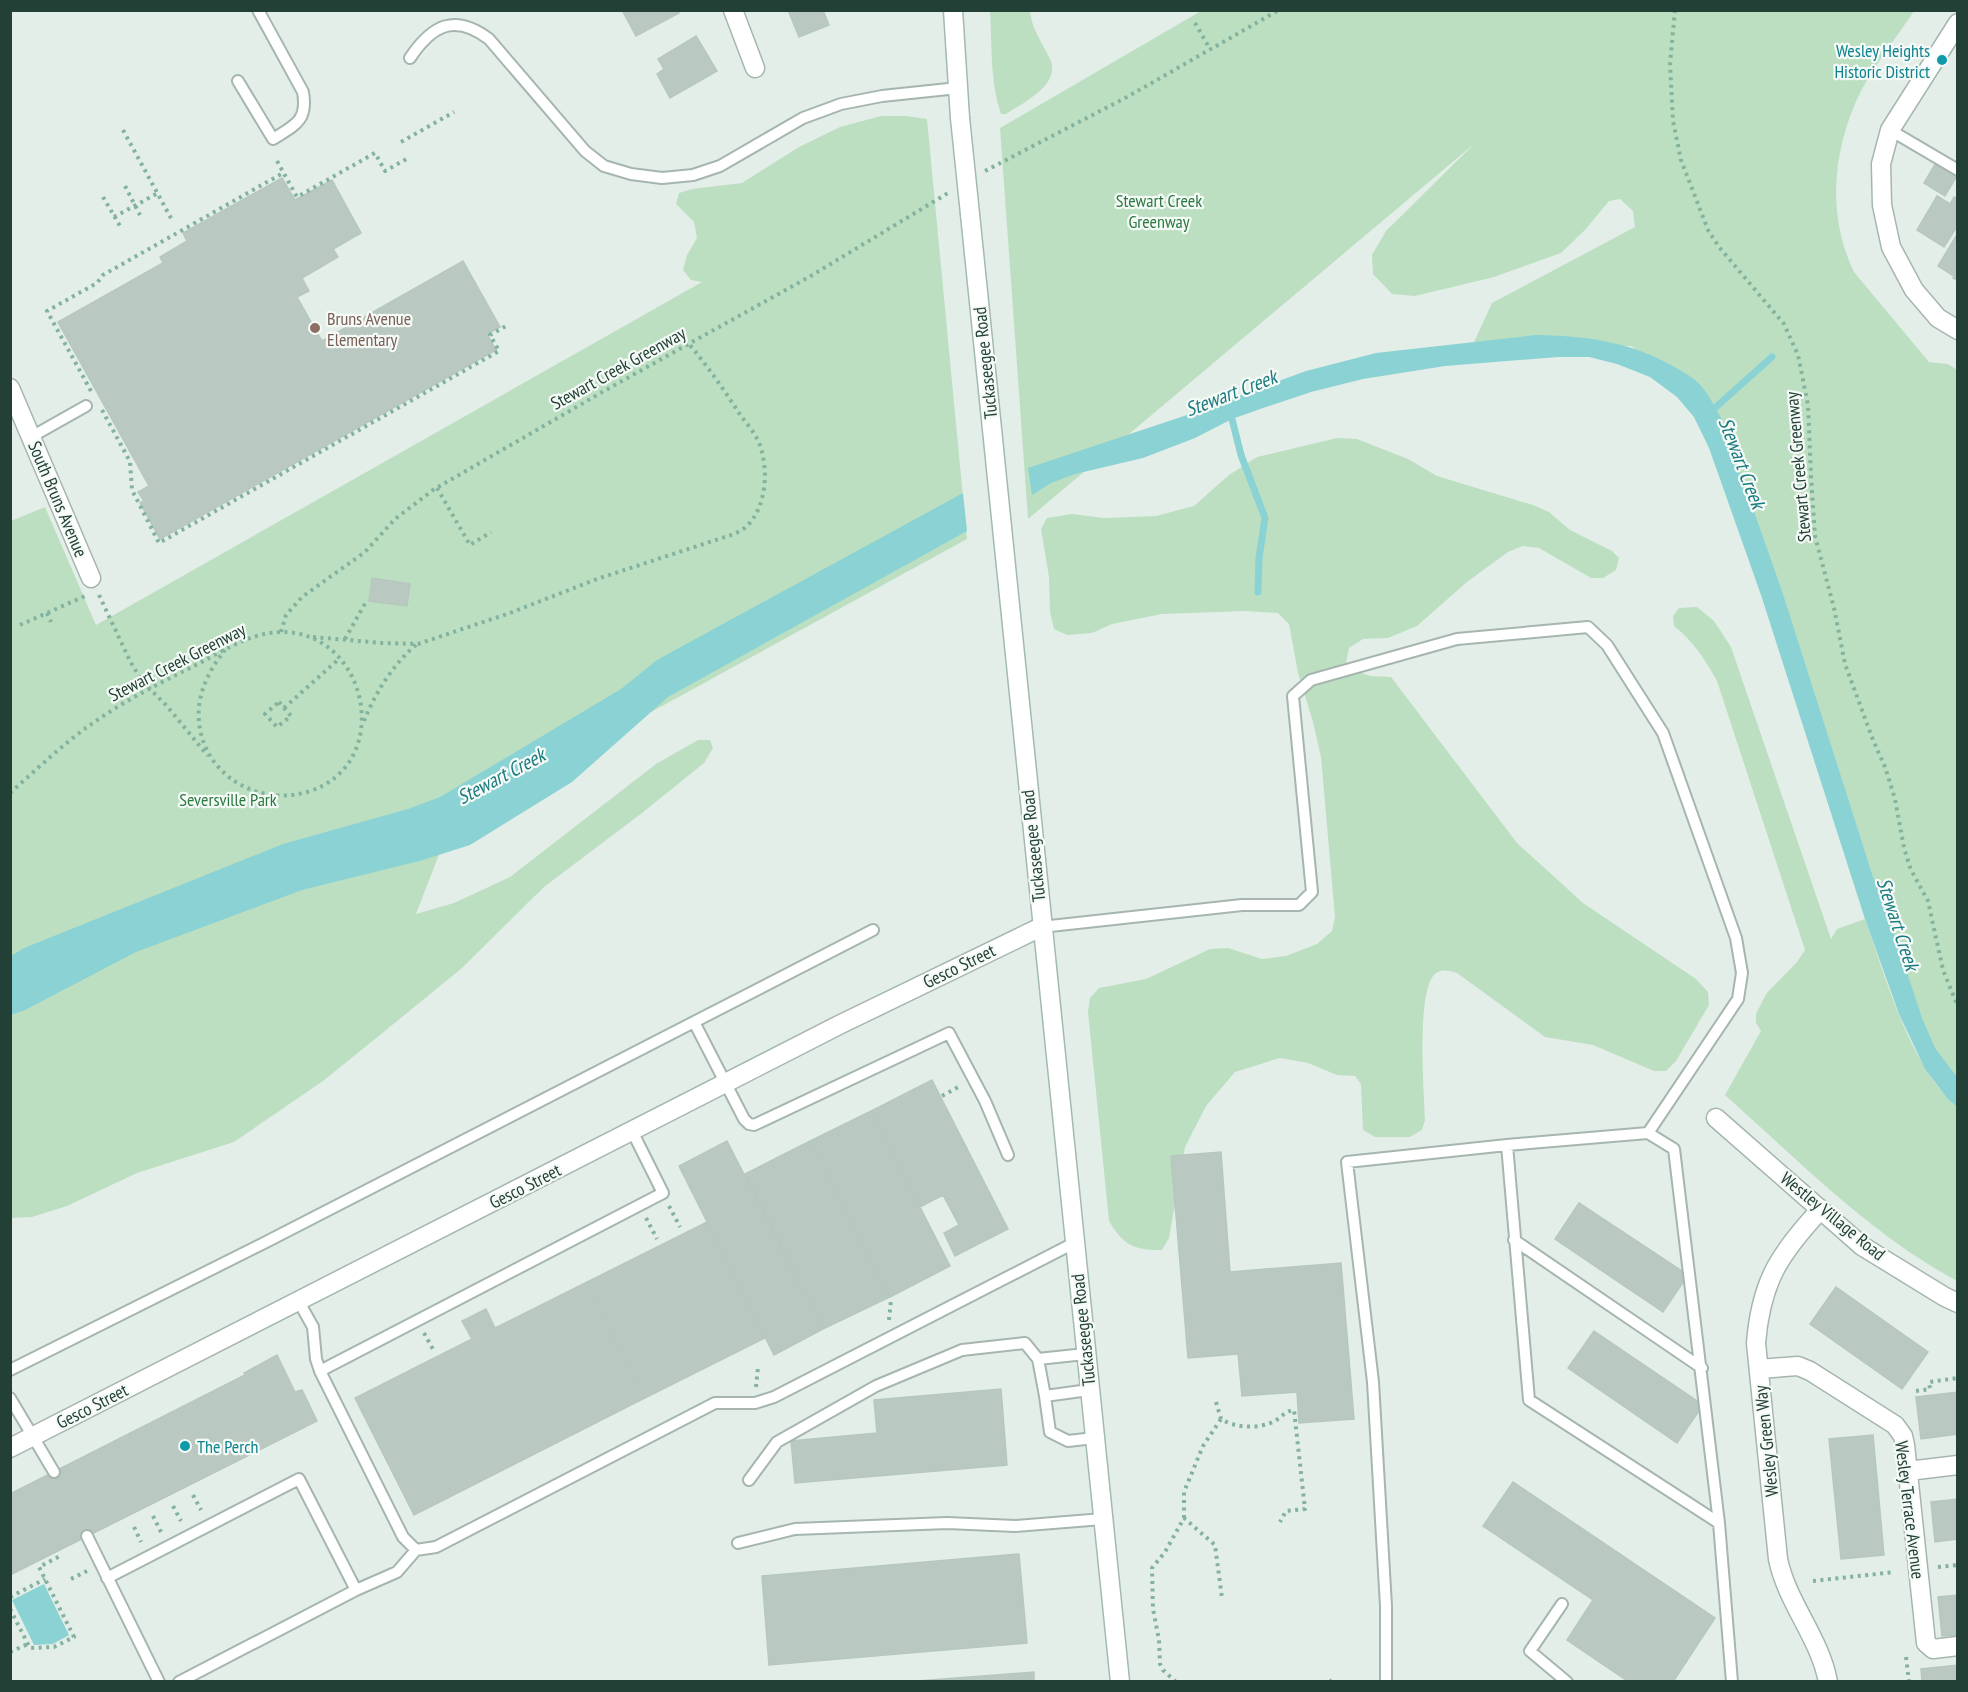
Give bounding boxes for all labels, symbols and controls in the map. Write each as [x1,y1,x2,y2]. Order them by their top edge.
place label: Wesley Heights Historic District [1834,39,1930,83]
marker: Wesley Heights Historic District [1935,53,1949,67]
park label: Stewart Creek Greenway [1116,189,1202,233]
street label: Tuckaseegee Road [968,306,1002,420]
place label: Bruns Avenue Elementary [327,307,411,351]
marker: Bruns Avenue Elementary [308,321,322,335]
street label: Stewart Creek Greenway [546,321,690,415]
water label: Stewart Creek [1182,363,1283,422]
street label: Stewart Creek Greenway [1780,391,1816,543]
water label: Stewart Creek [1713,414,1772,515]
street label: South Bruns Avenue [23,437,93,561]
street label: Stewart Creek Greenway [105,617,250,706]
water label: Stewart Creek [453,741,551,810]
park label: Seversville Park [179,788,277,811]
street label: Tuckaseegee Road [1016,789,1050,903]
water label: Stewart Creek [1871,874,1926,976]
street label: Gesco Street [919,939,999,993]
street label: Gesco Street [485,1158,565,1214]
street label: Westley Village Road [1776,1167,1890,1265]
street label: Tuckaseegee Road [1066,1273,1100,1387]
street label: Gesco Street [52,1378,132,1434]
street label: Wesley Green Way [1749,1384,1783,1498]
place label: The Perch [197,1435,259,1458]
marker: The Perch [178,1439,192,1453]
street label: Wesley Terrace Avenue [1890,1440,1930,1580]

